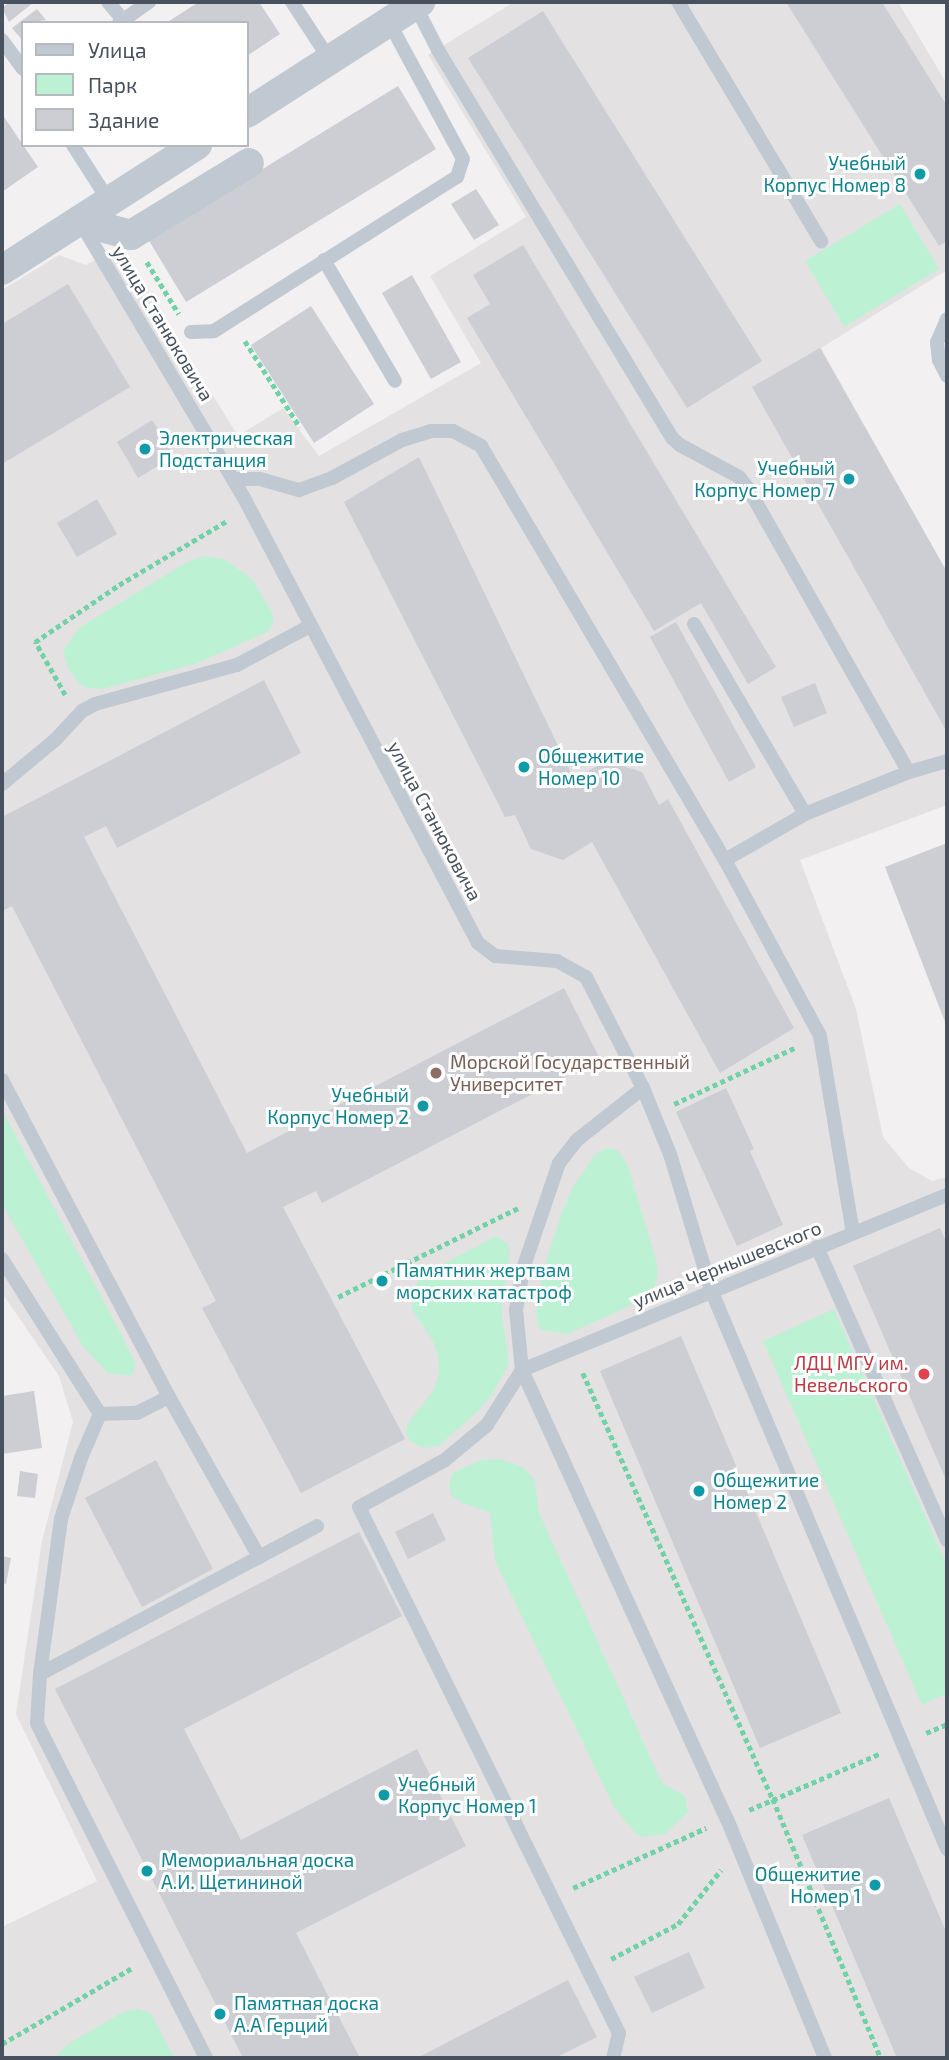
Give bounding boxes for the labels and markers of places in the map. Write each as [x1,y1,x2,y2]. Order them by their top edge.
place label: Учебный Корпус Номер 8 [764,152,906,196]
marker: Учебный Корпус Номер 8 [912,166,928,182]
place label: Электрическая Подстанция [159,427,293,471]
marker: Электрическая Подстанция [137,441,153,457]
place label: Учебный Корпус Номер 7 [694,457,835,501]
marker: Учебный Корпус Номер 7 [841,471,857,487]
place label: Общежитие Номер 10 [538,745,644,789]
marker: Общежитие Номер 10 [516,759,532,775]
place label: Морской Государственный Университет [450,1051,690,1095]
marker: Морской Государственный Университет [428,1065,444,1081]
place label: Учебный Корпус Номер 2 [267,1084,409,1128]
marker: Учебный Корпус Номер 2 [415,1098,431,1114]
place label: Памятник жертвам морских катастроф [396,1259,572,1303]
marker: Памятник жертвам морских катастроф [374,1273,390,1289]
place label: ЛДЦ МГУ им. Невельского [794,1352,908,1396]
marker: ЛДЦ МГУ им. Невельского [914,1364,934,1384]
place label: Общежитие Номер 2 [713,1469,819,1513]
marker: Общежитие Номер 2 [691,1483,707,1499]
place label: Учебный Корпус Номер 1 [398,1773,537,1817]
marker: Учебный Корпус Номер 1 [376,1787,392,1803]
place label: Мемориальная доска А.И. Щетининой [161,1849,354,1893]
marker: Мемориальная доска А.И. Щетининой [139,1863,155,1879]
place label: Общежитие Номер 1 [755,1863,861,1907]
marker: Общежитие Номер 1 [867,1877,883,1893]
place label: Памятная доска А.А Герций [234,1992,379,2036]
marker: Памятная доска А.А Герций [212,2006,228,2022]

